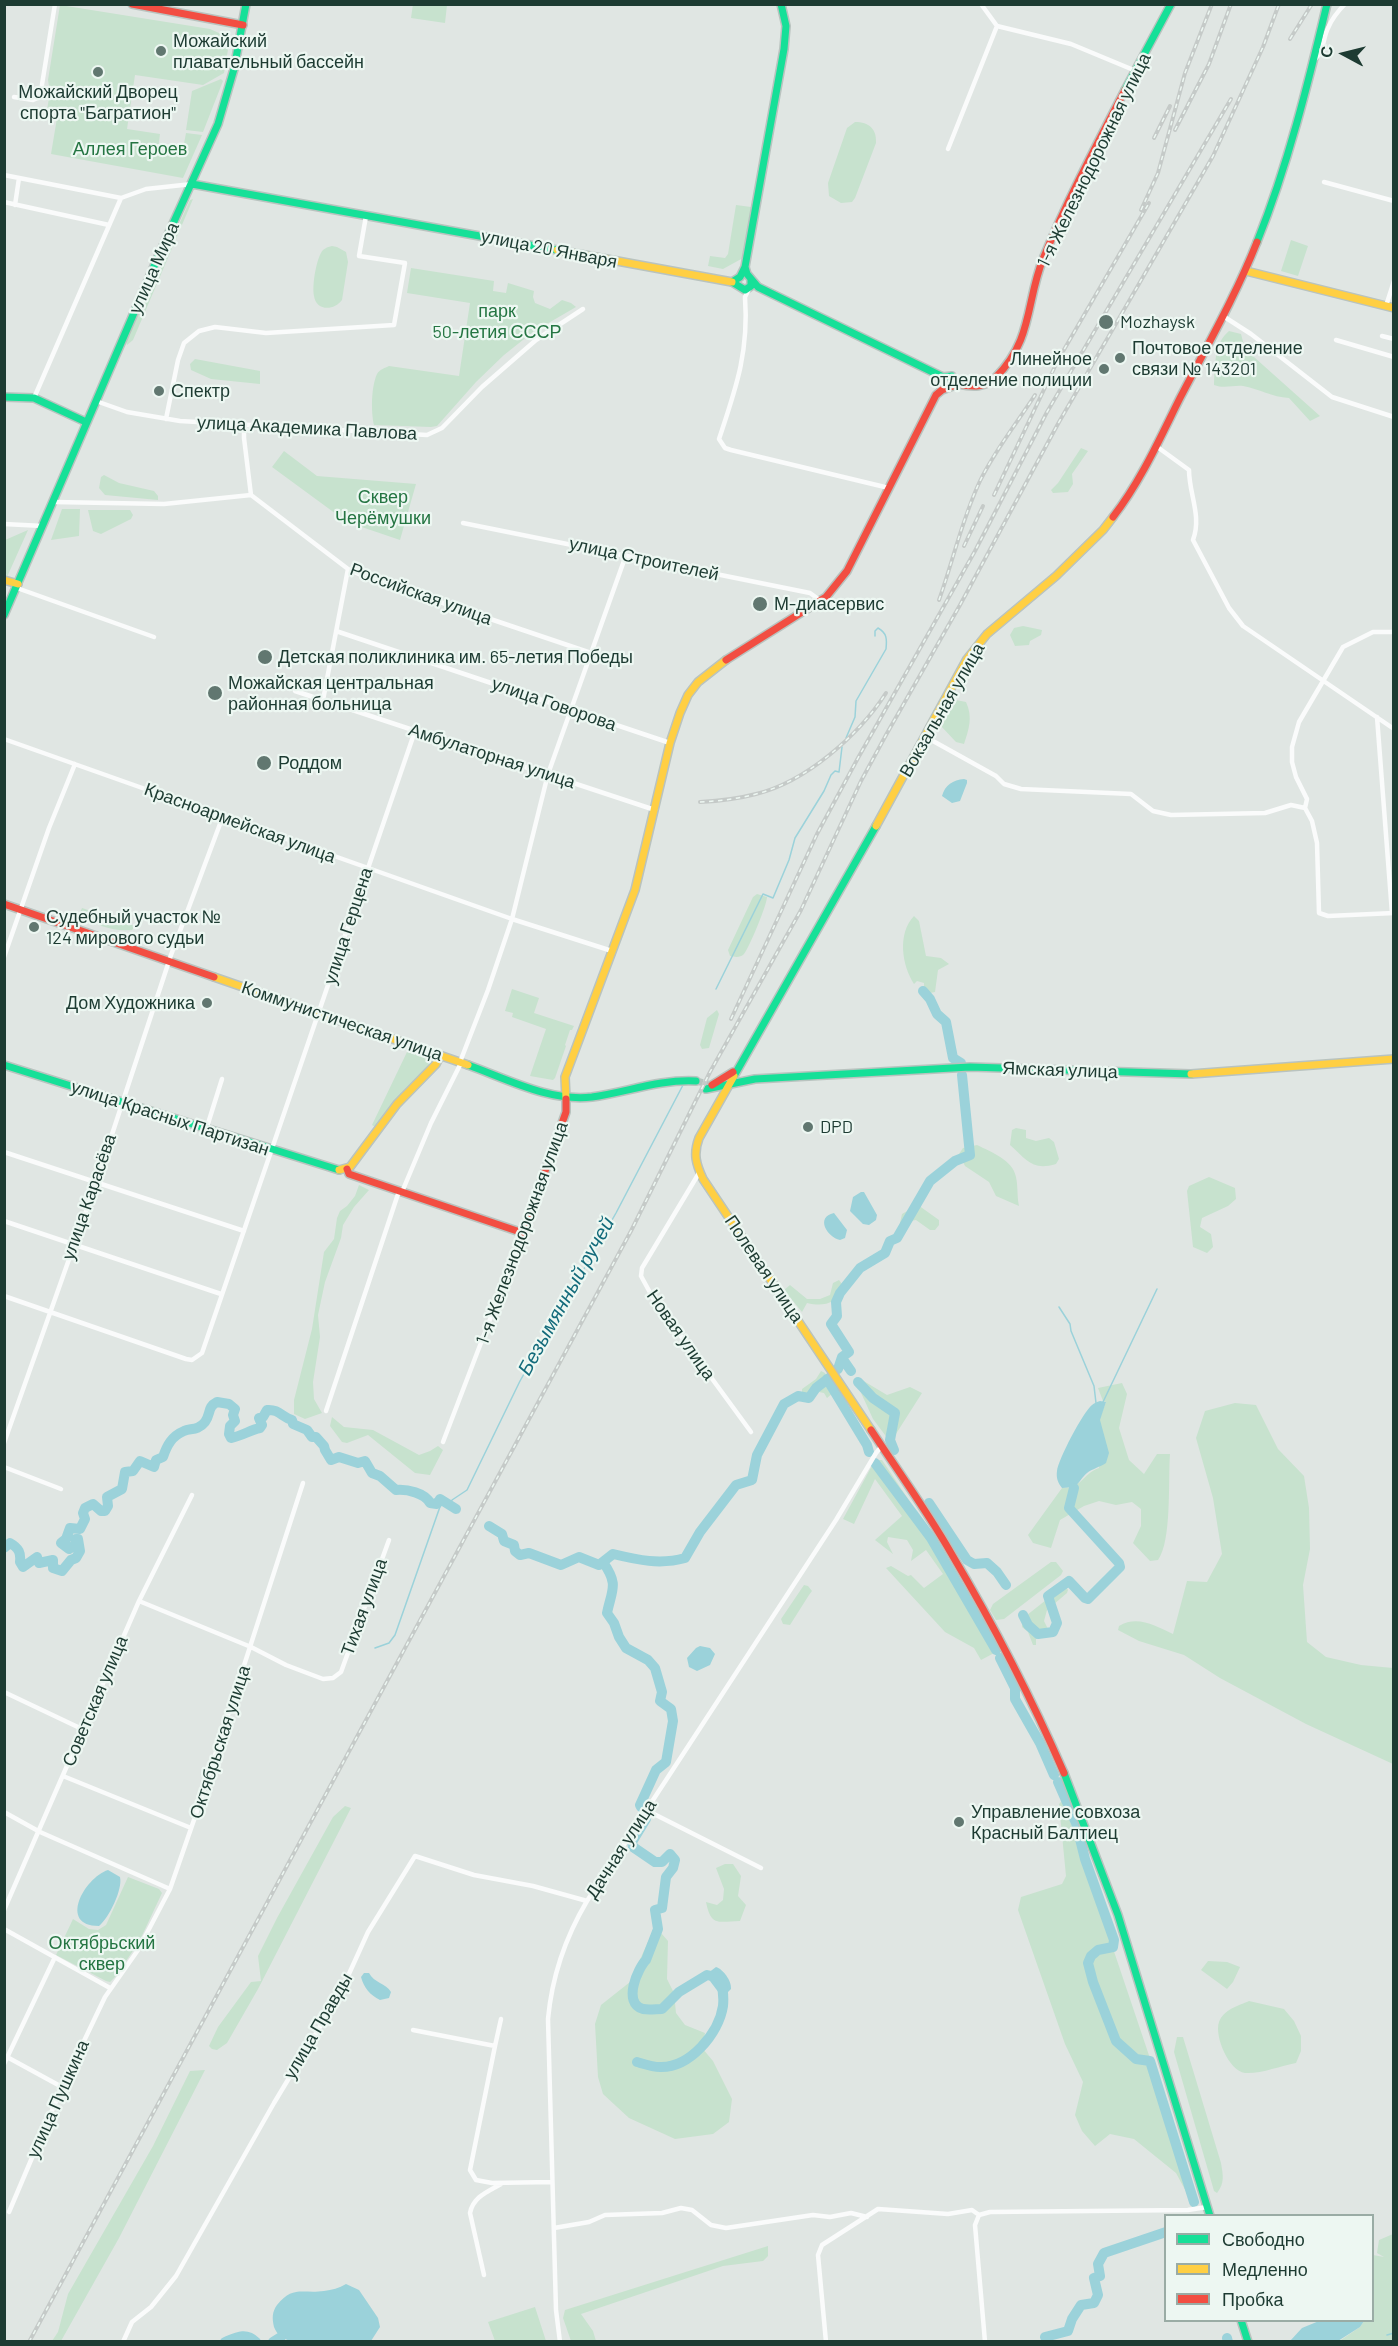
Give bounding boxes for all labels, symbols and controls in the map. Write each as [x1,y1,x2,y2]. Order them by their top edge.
north arrow [1314,24,1374,84]
place label: Можайский плавательный бассейн [173,30,364,72]
marker: Можайский плавательный бассейн [154,44,168,58]
text: С [1316,45,1336,59]
street label: 1-я Железнодорожная улица [1033,49,1155,271]
marker: Можайский Дворец спорта "Багратион" [91,65,105,79]
place label: Можайский Дворец спорта "Багратион" [18,81,178,124]
park label: Аллея Героев [73,138,187,160]
street label: улица Мира [124,219,184,317]
street label: улица 20 Января [479,225,619,273]
park label: парк 50-летия СССР [432,300,562,342]
place label: Mozhaysk [1120,311,1195,333]
marker: Mozhaysk [1097,313,1115,331]
place label: Почтовое отделение связи № 143201 [1132,337,1303,380]
place label: Линейное отделение полиции [930,348,1092,391]
marker: Почтовое отделение связи № 143201 [1113,351,1127,365]
marker: Линейное отделение полиции [1097,362,1111,376]
place label: Спектр [171,380,230,402]
marker: Спектр [152,384,166,398]
street label: улица Академика Павлова [196,411,418,445]
park label: Сквер Черёмушки [335,486,431,528]
street label: улица Строителей [567,533,721,585]
street label: Российская улица [347,558,495,630]
place label: М-диасервис [774,593,884,615]
marker: М-диасервис [751,595,769,613]
street label: Вокзальная улица [895,639,989,781]
place label: Детская поликлиника им. 65-летия Победы [278,646,633,668]
marker: Детская поликлиника им. 65-летия Победы [256,648,274,666]
place label: Можайская центральная районная больница [228,672,434,714]
street label: улица Говорова [489,673,619,735]
marker: Можайская центральная районная больница [206,684,224,702]
street label: Амбулаторная улица [406,719,578,793]
place label: Роддом [278,752,342,774]
marker: Роддом [255,754,273,772]
street label: Красноармейская улица [141,778,339,868]
street label: улица Герцена [319,865,377,987]
place label: Судебный участок № 124 мирового судьи [46,906,221,948]
marker: Судебный участок № 124 мирового судьи [27,920,41,934]
street label: Коммунистическая улица [239,976,445,1066]
place label: Дом Художника [66,992,195,1014]
marker: Дом Художника [200,996,214,1010]
street label: Ямская улица [1002,1057,1118,1083]
street label: улица Красных Партизан [68,1076,272,1160]
place label: DPD [820,1116,853,1138]
street label: 1-я Железнодорожная улица [472,1119,572,1347]
marker: DPD [801,1120,815,1134]
street label: улица Карасёва [57,1131,121,1263]
street label: Полевая улица [720,1211,808,1327]
water label: Безымянный ручей [513,1213,619,1379]
street label: Новая улица [642,1286,720,1384]
street label: Тихая улица [336,1555,392,1659]
street label: Советская улица [58,1632,132,1770]
street label: Октябрьская улица [185,1663,255,1821]
street label: Дачная улица [581,1795,661,1903]
place label: Управление совхоза Красный Балтиец [971,1801,1140,1844]
marker: Управление совхоза Красный Балтиец [952,1815,966,1829]
park label: Октябрьский сквер [49,1932,155,1974]
street label: улица Правды [279,1969,357,2083]
street label: улица Пушкина [22,2036,94,2162]
legend [1164,2214,1374,2322]
text: Свободно [1222,2228,1305,2250]
text: Медленно [1222,2258,1308,2280]
text: Пробка [1222,2288,1284,2310]

